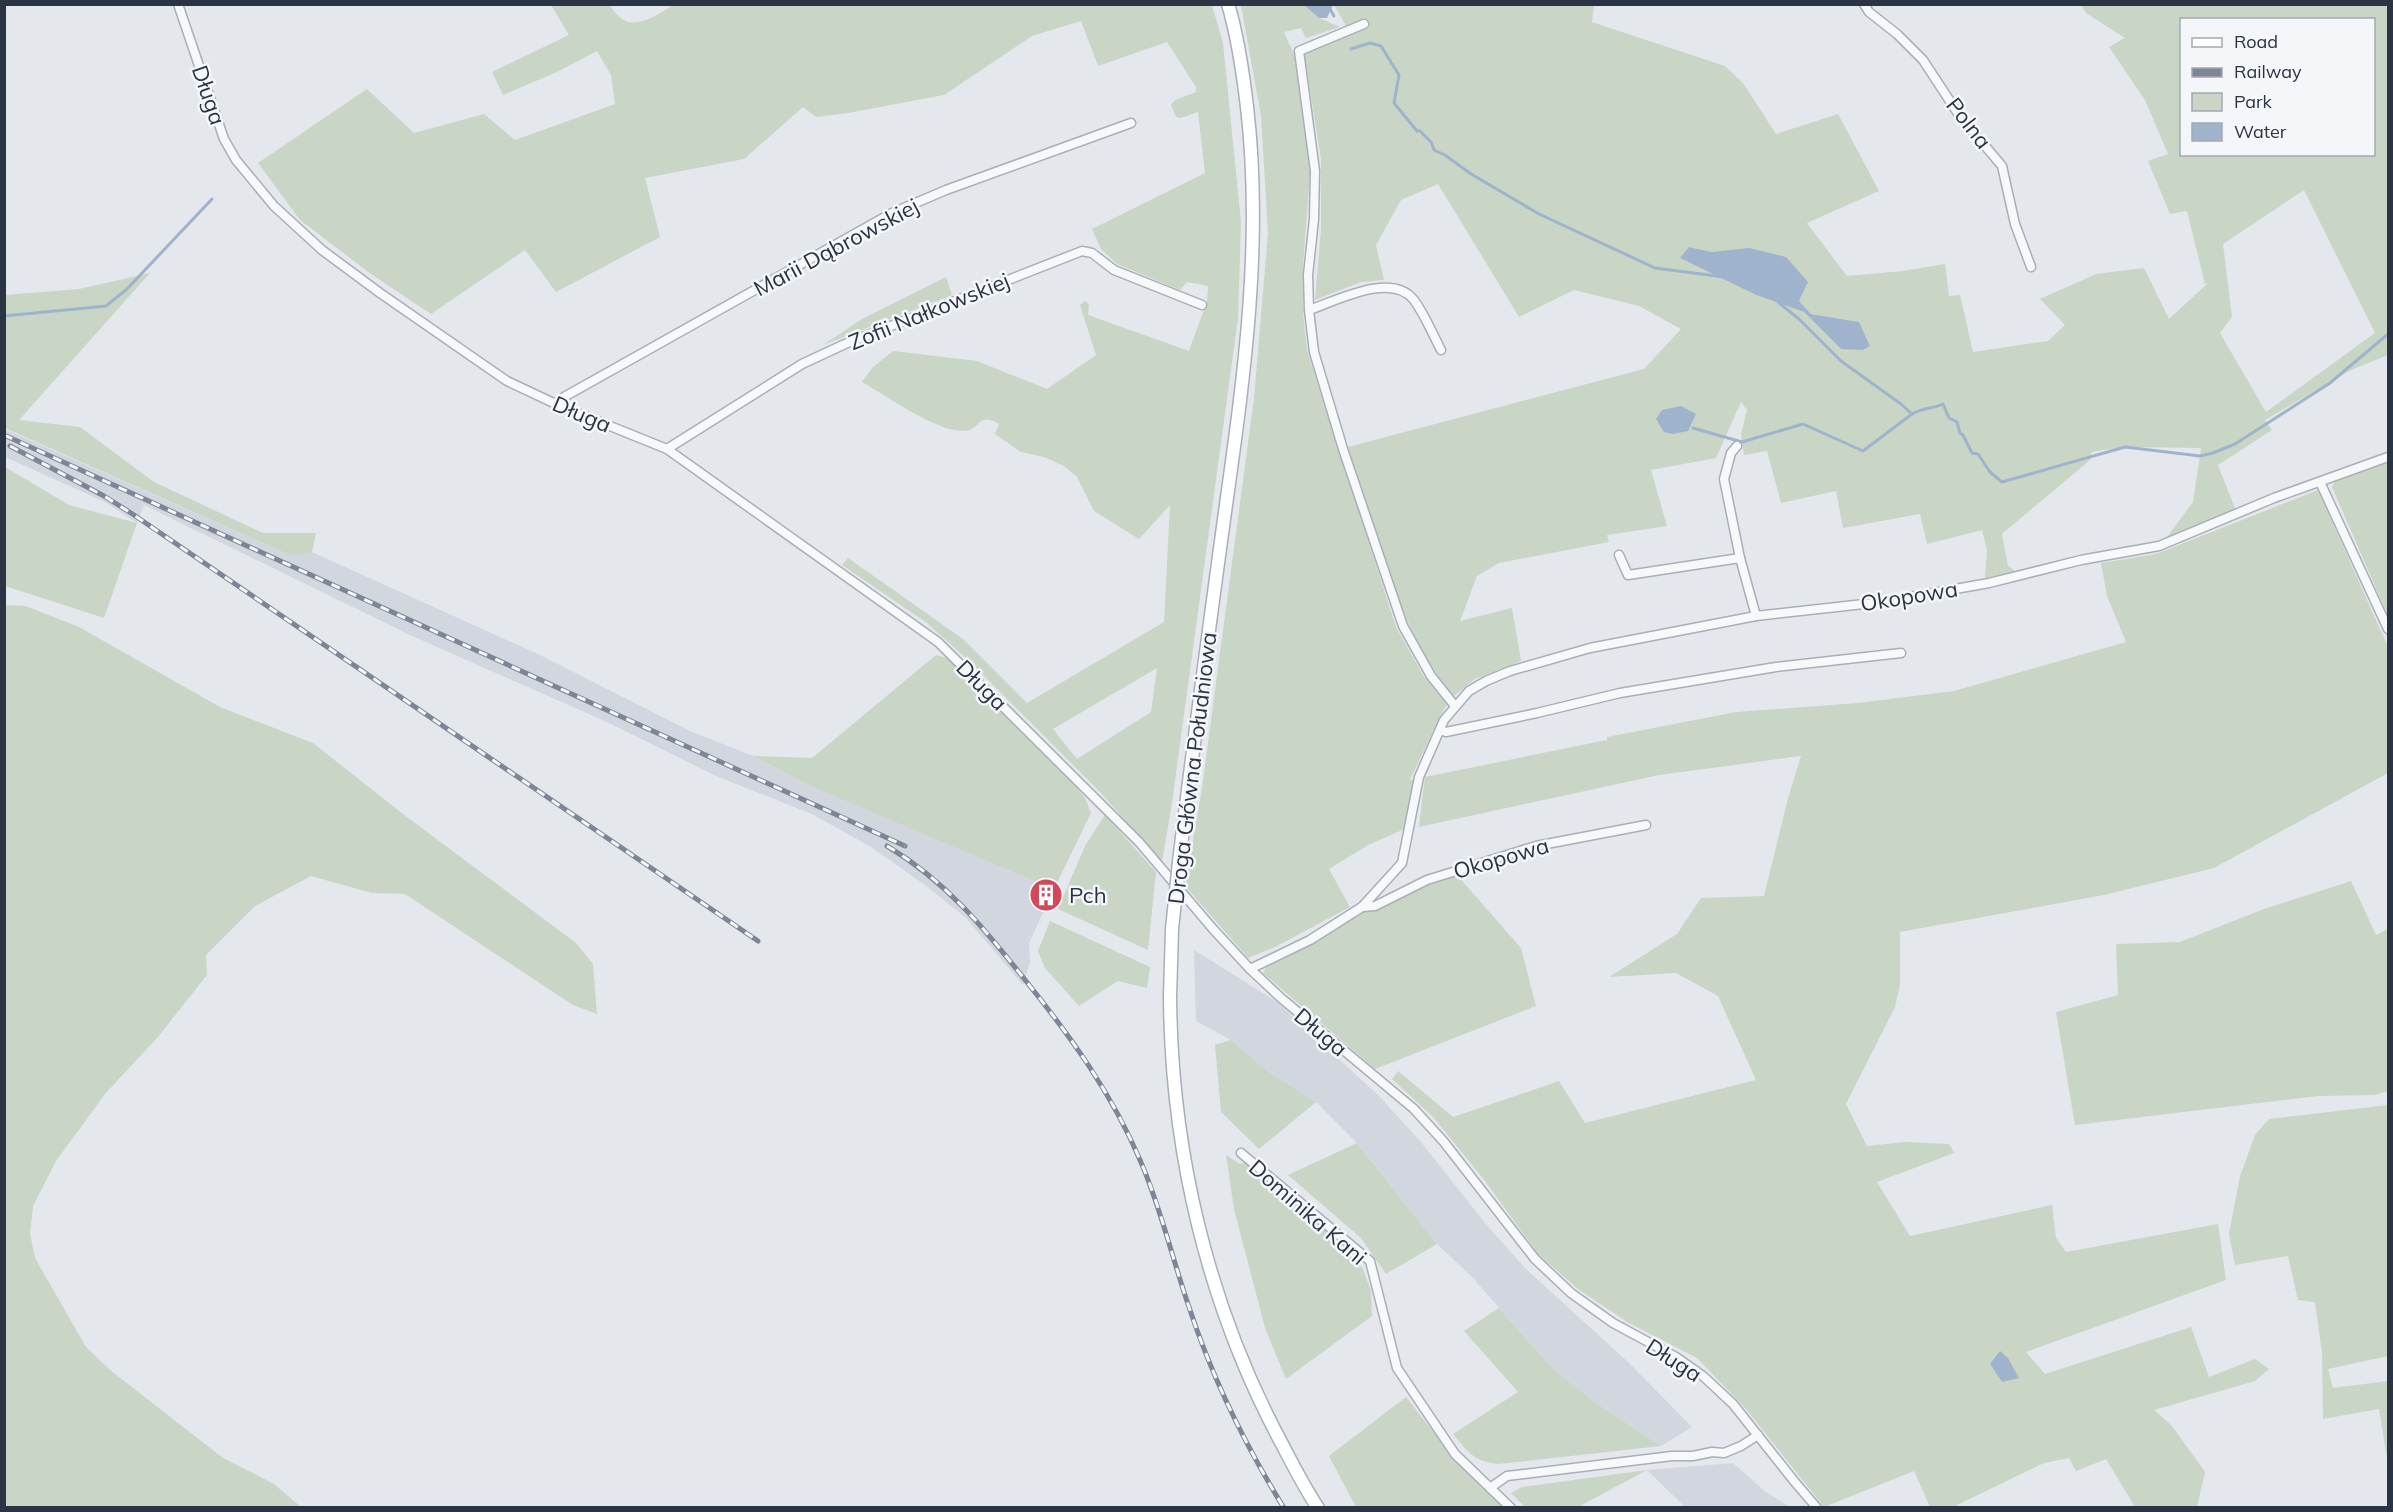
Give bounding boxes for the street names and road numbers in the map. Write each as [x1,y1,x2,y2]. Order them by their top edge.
street label: Długa [186,62,232,128]
street label: Polna [1940,92,1998,154]
street label: Marii Dąbrowskiej [749,192,923,302]
street label: Zofii Nałkowskiej [845,266,1013,356]
street label: Długa [549,389,615,439]
street label: Okopowa [1858,574,1960,618]
street label: Droga Główna Południowa [1161,630,1223,906]
street label: Długa [951,654,1013,716]
street label: Okopowa [1450,831,1552,885]
street label: Długa [1289,1002,1353,1062]
street label: Dominika Kani [1243,1153,1373,1271]
street label: Długa [1641,1332,1707,1388]

